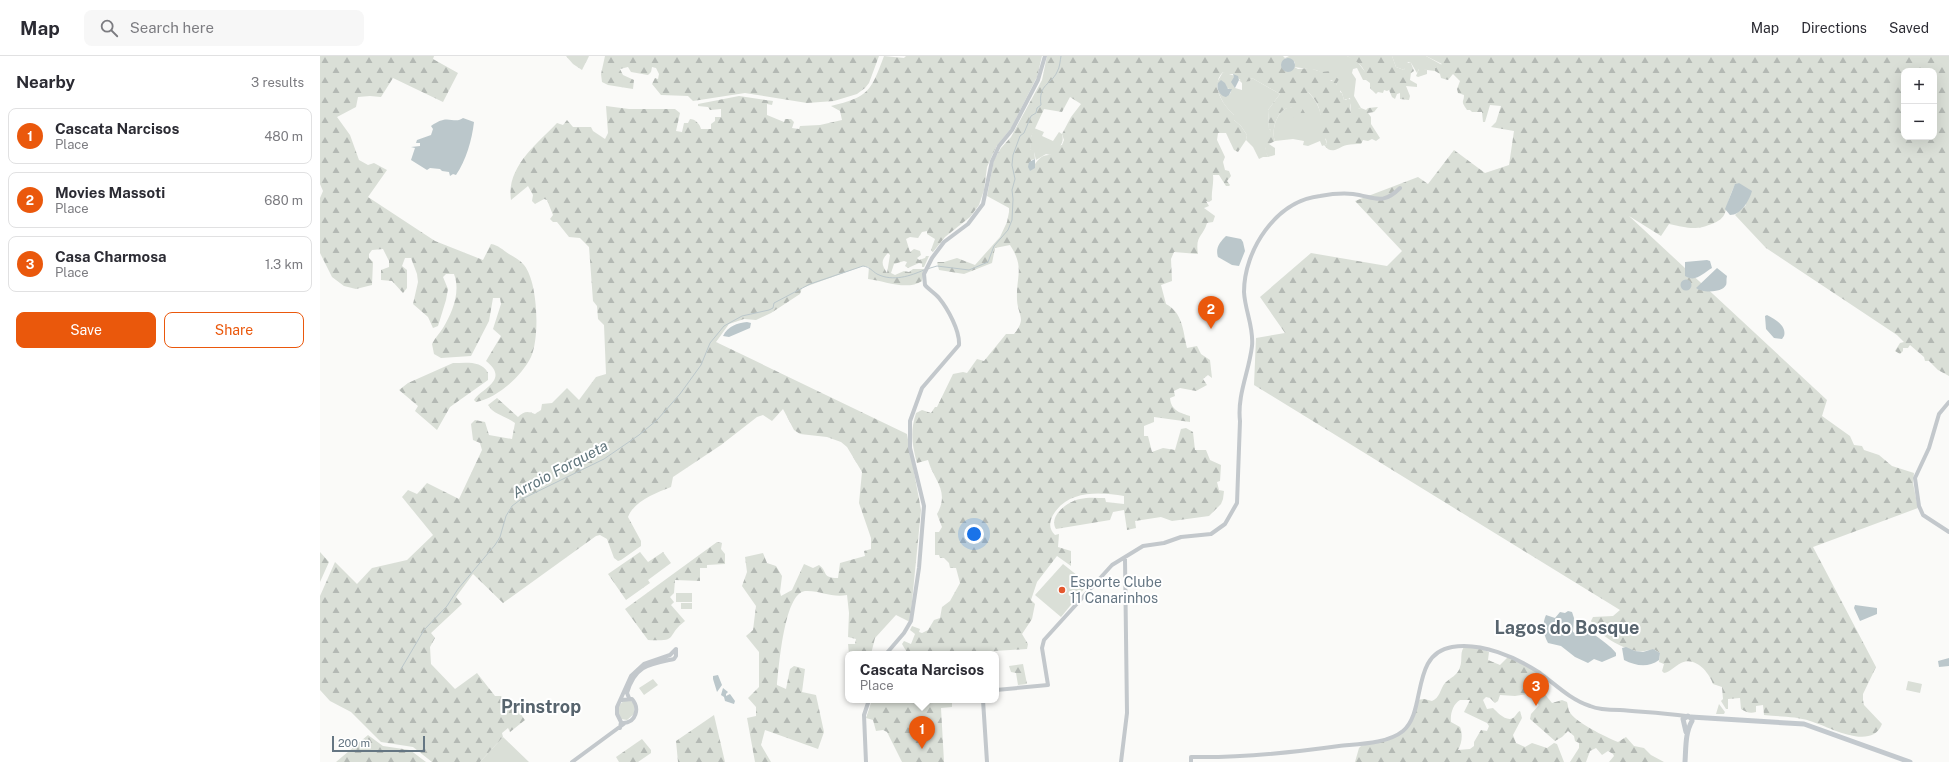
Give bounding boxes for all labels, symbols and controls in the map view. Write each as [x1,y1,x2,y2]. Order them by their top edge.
search box [84,10,364,46]
text: Map [20,17,60,39]
icon: search [98,17,120,39]
text: Search here [130,19,214,36]
text: Map [1751,20,1779,36]
text: Directions [1801,20,1867,36]
text: Saved [1889,20,1929,36]
map controls [1901,68,1937,140]
button: + [1901,68,1937,104]
text: Nearby [16,72,75,92]
text: 3 results [251,75,304,90]
button: − [1901,104,1937,140]
text: Cascata Narcisos [55,120,179,137]
text: 1 [27,129,33,144]
text: 480 m [264,129,303,144]
text: Place [55,137,89,152]
text: Movies Massoti [55,184,165,201]
text: 2 [26,193,34,208]
text: 680 m [264,193,303,208]
text: Place [55,201,89,216]
text: Casa Charmosa [55,248,167,265]
text: 3 [26,257,34,272]
text: 1.3 km [265,257,303,272]
text: Place [55,265,89,280]
pin: 2 [1198,296,1224,329]
button: Save [16,312,156,348]
button: Share [164,312,304,348]
water label: Arroio Forqueta [509,437,611,501]
your location [964,524,984,544]
place label: Esporte Clube 11 Canarinhos [1070,574,1162,606]
marker: Esporte Clube 11 Canarinhos [1057,585,1067,595]
district label: Lagos do Bosque [1495,617,1639,638]
popup [845,651,999,703]
text: Cascata Narcisos [860,661,984,678]
pin: 3 [1523,673,1549,706]
text: Place [860,678,894,693]
district label: Prinstrop [501,696,581,717]
pin: 1 [909,716,935,749]
scale bar [332,734,425,753]
text: 200 m [338,737,370,749]

